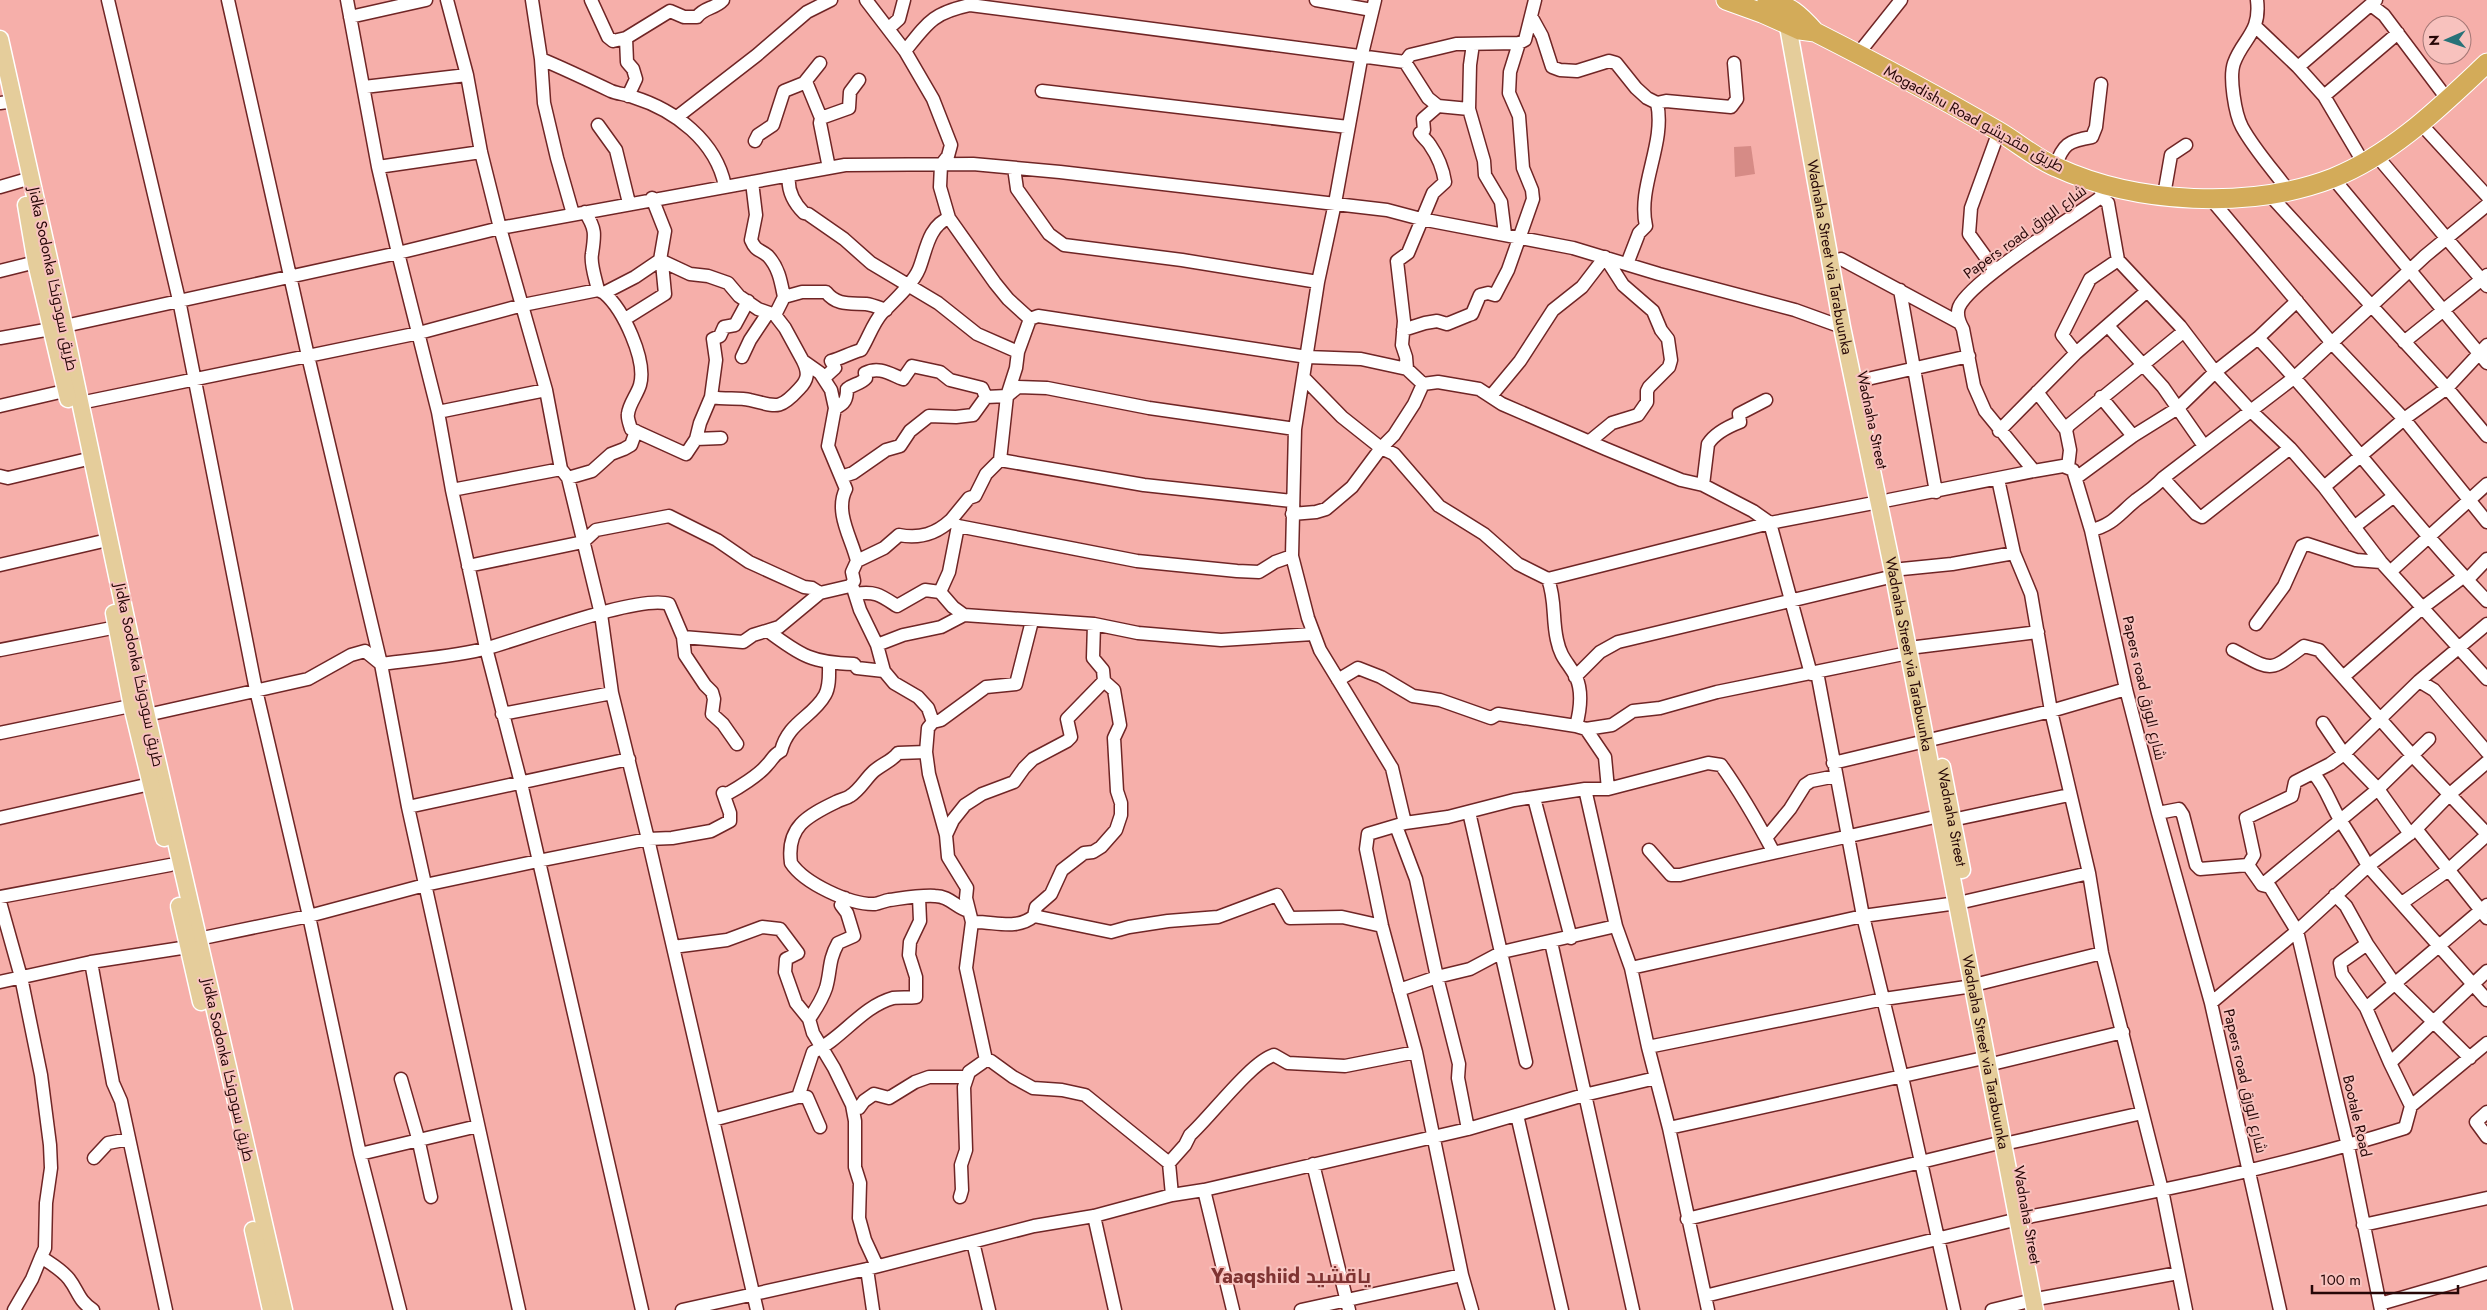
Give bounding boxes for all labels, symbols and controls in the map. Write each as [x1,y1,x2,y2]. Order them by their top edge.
north arrow [2422,15,2472,65]
text: N [2424,35,2444,46]
street label: Mogadishu Road طريق مقديشو [1880,60,2068,178]
street label: Wadnaha Street via Tarabuunka [1801,158,1858,356]
street label: Papers road شارع الورق [1959,180,2091,284]
street label: Jidka Sodonka طريق سودونكا [22,183,83,373]
street label: Wadnaha Street [1851,369,1893,471]
street label: Wadnaha Street via Tarabuunka [1879,555,1938,753]
street label: Jidka Sodonka طريق سودونكا [108,579,169,769]
street label: Papers road شارع الورق [2117,614,2171,762]
street label: Wadnaha Street [1931,766,1972,868]
street label: Wadnaha Street via Tarabuunka [1956,953,2015,1151]
street label: Jidka Sodonka طريق سودونكا [196,974,260,1164]
street label: Papers road شارع الورق [2218,1007,2272,1155]
street label: Bootale Road [2337,1073,2377,1159]
street label: Wadnaha Street [2008,1164,2047,1266]
district label: Yaaqshiid ياقشيد [1210,1262,1371,1291]
scale bar [2312,1262,2458,1294]
text: 100 m [2320,1269,2361,1291]

